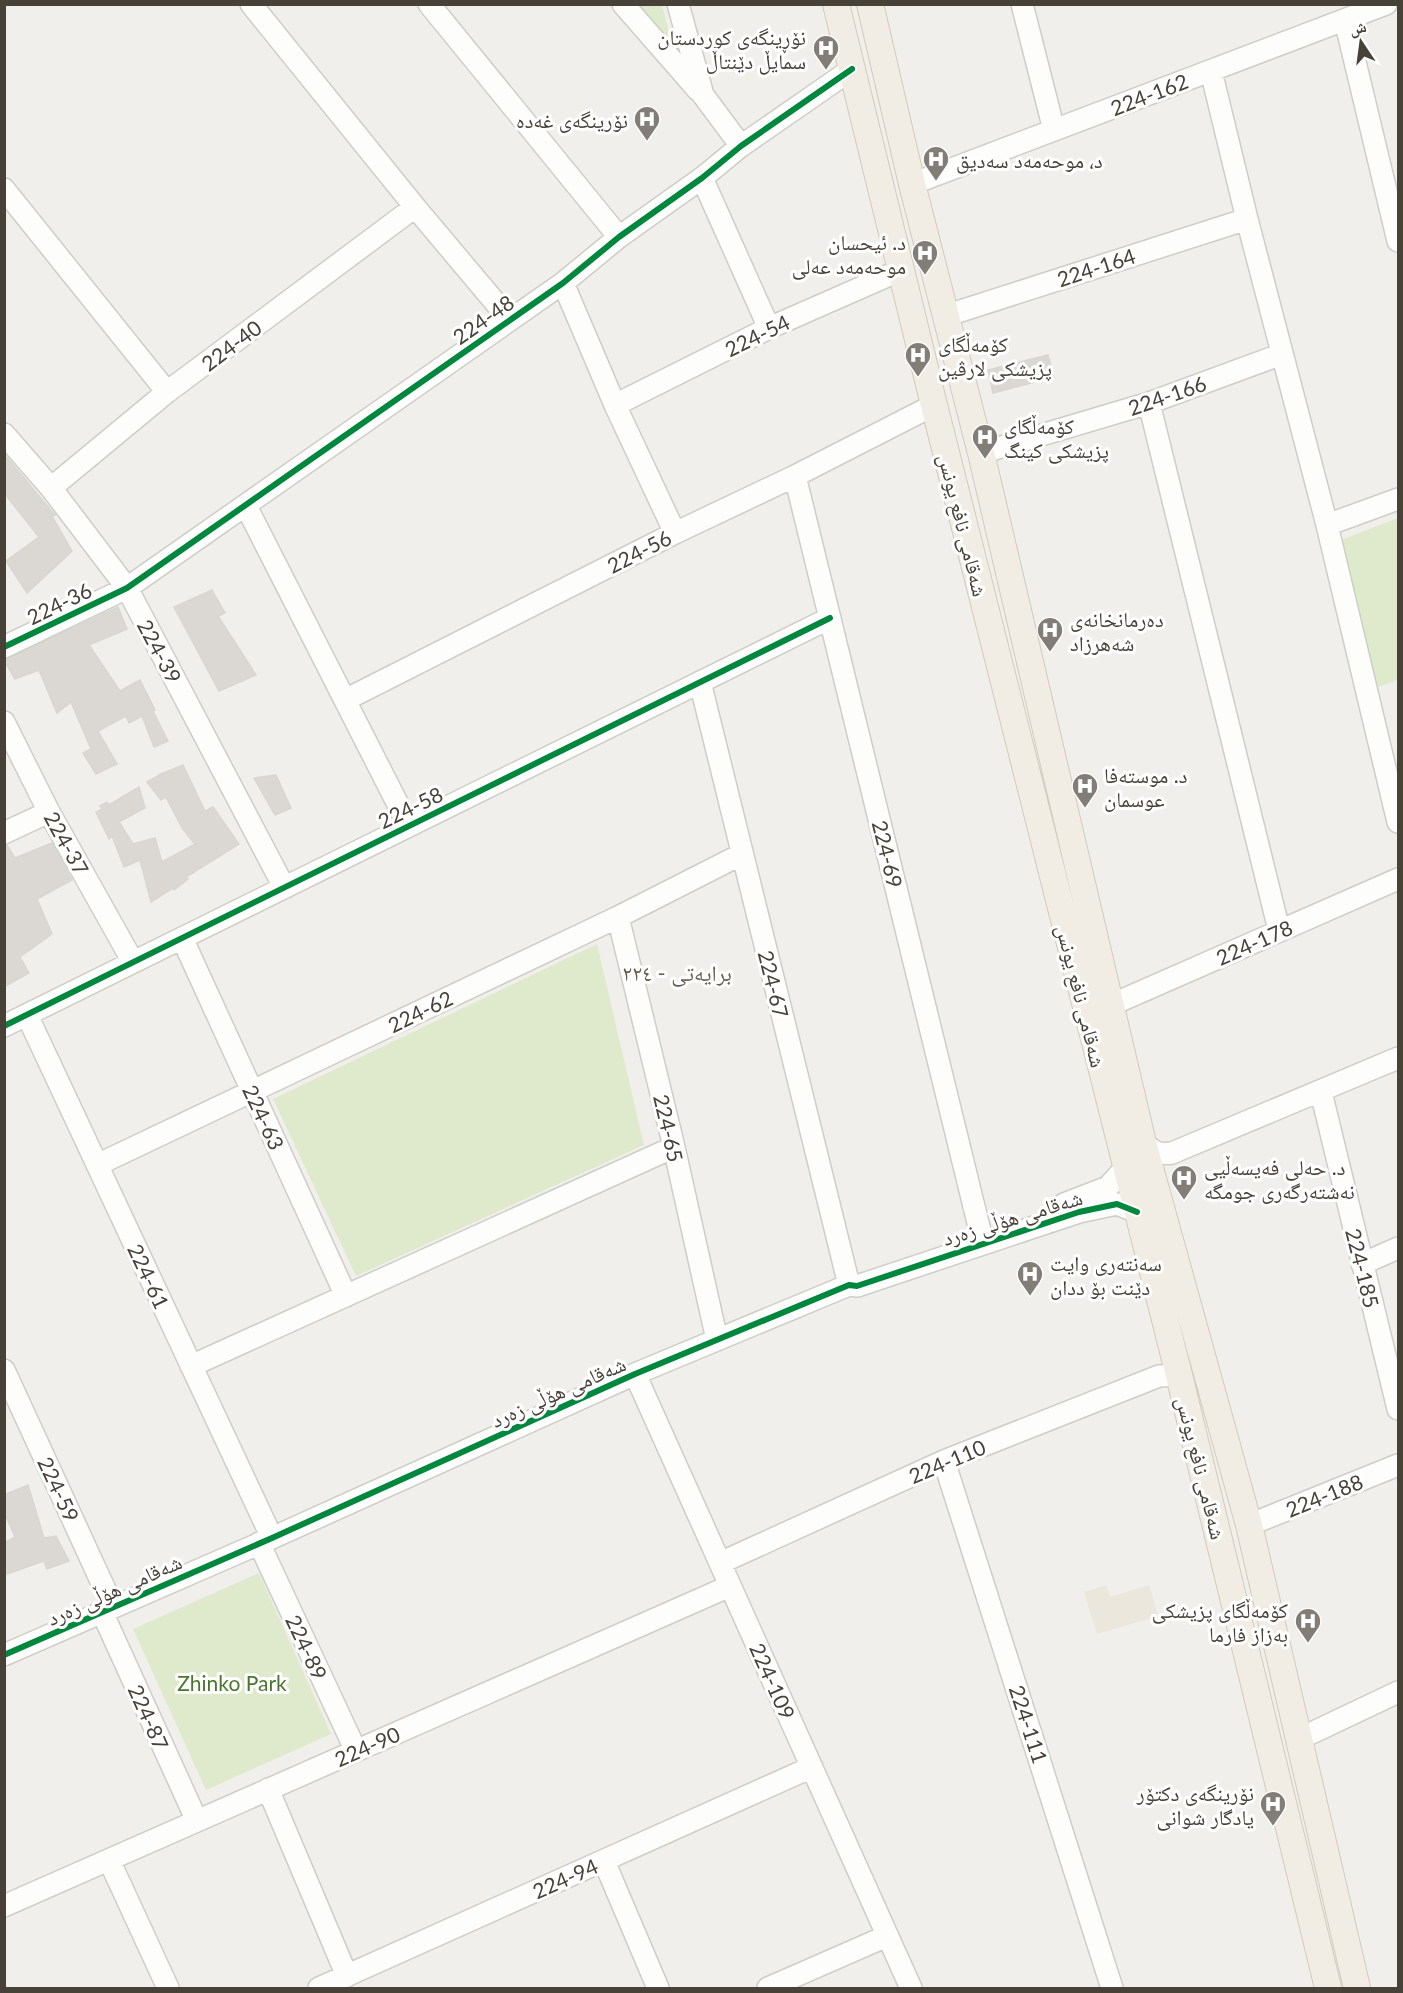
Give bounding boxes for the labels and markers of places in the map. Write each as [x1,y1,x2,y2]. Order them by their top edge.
place label: نۆڕینگەی کوردستان سمایڵ دێنتاڵ [657,24,806,75]
hospital icon: نۆڕینگەی کوردستان سمایڵ دێنتاڵ [811,33,841,71]
hospital icon: نۆرینگەی غەدە [632,104,662,142]
place label: نۆرینگەی غەدە [516,107,628,133]
hospital icon: د، موحەمەد سەدیق [921,144,951,182]
place label: د، موحەمەد سەدیق [956,147,1103,174]
place label: د. ئیحسان موحەمەد عەلی [792,229,906,280]
hospital icon: د. ئیحسان موحەمەد عەلی [910,238,940,276]
place label: کۆمەڵگای پزیشکی لارڤین [938,331,1052,382]
hospital icon: کۆمەڵگای پزیشکی لارڤین [903,340,933,378]
place label: کۆمەڵگای پزیشکی کینگ [1004,413,1109,464]
hospital icon: کۆمەڵگای پزیشکی کینگ [970,422,1000,460]
place label: دەرمانخانەی شەهرزاد [1070,606,1164,655]
hospital icon: دەرمانخانەی شەهرزاد [1035,615,1065,653]
place label: د. موستەفا عوسمان [1104,762,1187,812]
hospital icon: د. موستەفا عوسمان [1070,771,1100,809]
place label: د. حەلی فەیسەڵیی نەشتەرگەری جومگە [1204,1154,1355,1204]
hospital icon: د. حەلی فەیسەڵیی نەشتەرگەری جومگە [1169,1163,1199,1201]
place label: سەنتەری وایت دێنت بۆ ددان [1050,1250,1162,1300]
hospital icon: سەنتەری وایت دێنت بۆ ددان [1015,1259,1045,1297]
place label: کۆمەڵگای پزیشکی بەزاز فارما [1152,1597,1288,1646]
hospital icon: کۆمەڵگای پزیشکی بەزاز فارما [1293,1606,1323,1644]
place label: نۆرینگەی دکتۆر یادگار شوانی [1136,1780,1254,1831]
hospital icon: نۆرینگەی دکتۆر یادگار شوانی [1258,1789,1288,1827]

